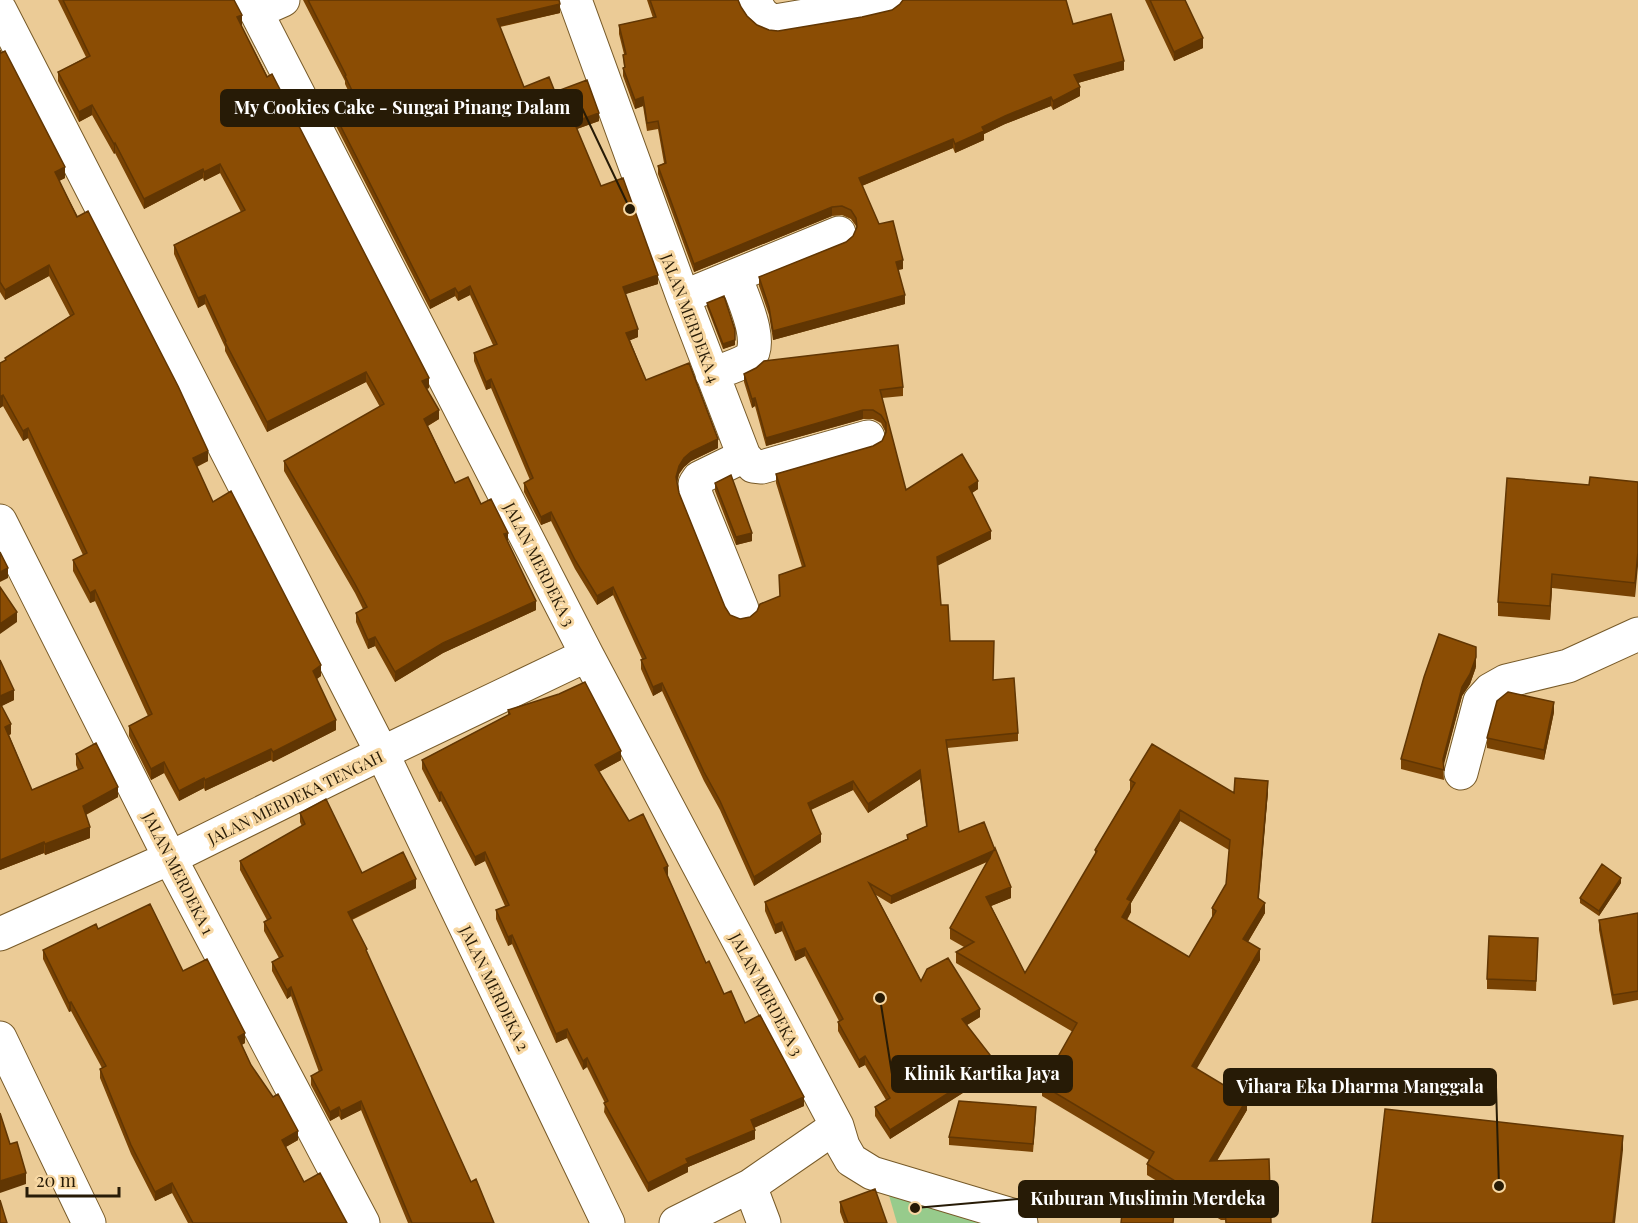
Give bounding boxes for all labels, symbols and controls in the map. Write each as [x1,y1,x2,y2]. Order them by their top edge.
callout: My Cookies Cake - Sungai Pinang Dalam [221,90,582,126]
text: My Cookies Cake - Sungai Pinang Dalam [234,95,571,119]
street label: JALAN MERDEKA 4 [656,250,725,386]
street label: JALAN MERDEKA 3 [499,498,580,629]
street label: JALAN MERDEKA TENGAH [203,745,386,849]
street label: JALAN MERDEKA 1 [139,807,219,938]
street label: JALAN MERDEKA 2 [455,921,534,1054]
street label: JALAN MERDEKA 3 [725,928,808,1059]
callout: Klinik Kartika Jaya [892,1056,1072,1092]
text: Klinik Kartika Jaya [904,1061,1061,1085]
callout: Vihara Eka Dharma Manggala [1224,1069,1496,1105]
text: Vihara Eka Dharma Manggala [1235,1074,1484,1098]
scale bar [27,1160,118,1198]
text: 20 m [36,1168,76,1192]
callout: Kuburan Muslimin Merdeka [1019,1181,1278,1217]
text: Kuburan Muslimin Merdeka [1030,1186,1266,1210]

